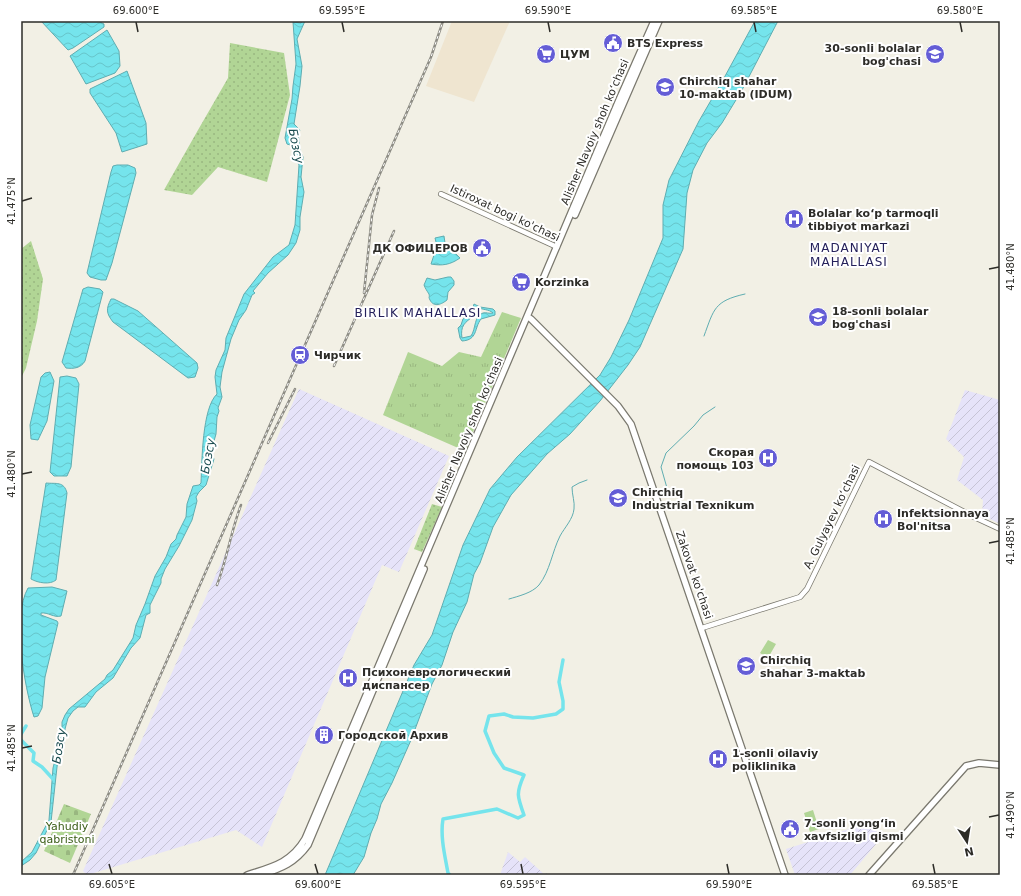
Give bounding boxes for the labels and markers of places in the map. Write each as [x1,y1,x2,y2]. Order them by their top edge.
public building icon: BTS Express [602,32,624,54]
place label: BTS Express [627,37,704,50]
place label: 30-sonli bolalar bog'chasi [825,42,922,68]
supermarket icon: ЦУМ [535,43,557,65]
school or university icon: 30-sonli bolalar bog'chasi [924,43,946,65]
place label: ЦУМ [560,48,590,61]
place label: Chirchiq shahar 10-maktab (IDUM) [679,75,793,101]
school or university icon: Chirchiq shahar 10-maktab (IDUM) [654,76,676,98]
place label: Bolalar ko‘p tarmoqli tibbiyot markazi [808,207,939,233]
hospital icon: Bolalar ko‘p tarmoqli tibbiyot markazi [783,208,805,230]
public building icon: ДК ОФИЦЕРОВ [471,237,493,259]
place label: ДК ОФИЦЕРОВ [372,242,468,255]
supermarket icon: Korzinka [510,271,532,293]
place label: Korzinka [535,276,589,289]
place label: 18-sonli bolalar bog'chasi [832,305,929,331]
school or university icon: 18-sonli bolalar bog'chasi [807,306,829,328]
station icon: Чирчик [289,344,311,366]
place label: Чирчик [314,349,362,362]
place label: Скорая помощь 103 [676,446,754,472]
hospital icon: Скорая помощь 103 [757,447,779,469]
place label: Chirchiq Industrial Texnikum [632,486,754,512]
school or university icon: Chirchiq Industrial Texnikum [607,487,629,509]
place label: Infektsionnaya Bol'nitsa [897,507,989,533]
hospital icon: Infektsionnaya Bol'nitsa [872,508,894,530]
place label: Chirchiq shahar 3-maktab [760,654,865,680]
school or university icon: Chirchiq shahar 3-maktab [735,655,757,677]
place label: Психоневрологический диспансер [362,666,511,692]
hospital icon: Психоневрологический диспансер [337,667,359,689]
building icon: Городской Архив [313,724,335,746]
place label: Городской Архив [338,729,448,742]
place label: 1-sonli oilaviy poliklinika [732,747,818,773]
hospital icon: 1-sonli oilaviy poliklinika [707,748,729,770]
place label: 7-sonli yong‘in xavfsizligi qismi [804,817,904,843]
public building icon: 7-sonli yong‘in xavfsizligi qismi [779,818,801,840]

